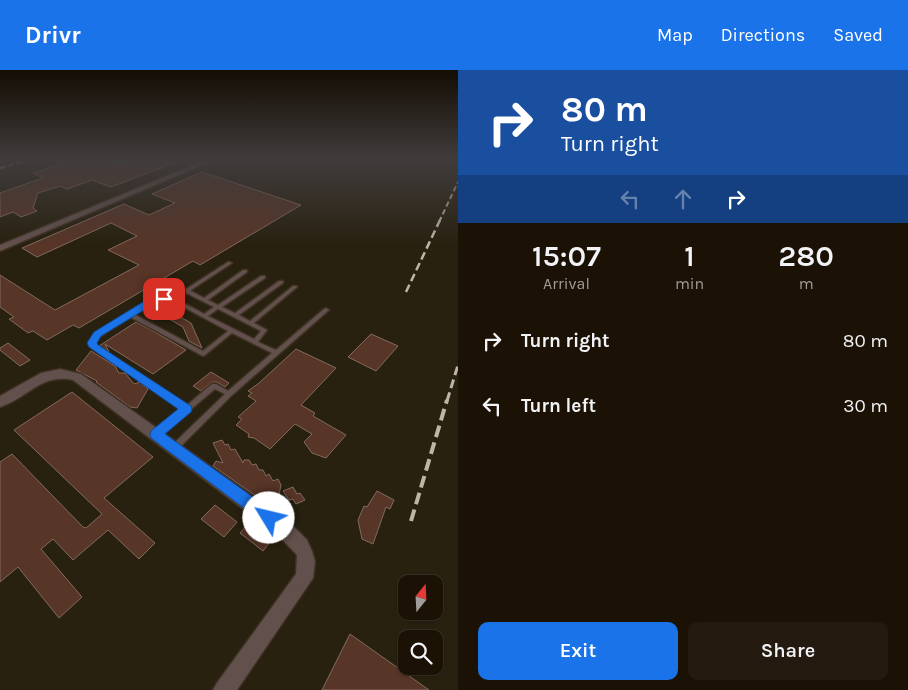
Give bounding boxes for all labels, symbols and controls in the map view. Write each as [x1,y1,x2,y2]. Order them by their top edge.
text: Drivr [25,21,81,49]
text: Map [657,24,693,46]
text: Directions [721,24,805,46]
text: Saved [833,24,883,46]
text: 80 m [561,89,648,130]
icon: right [478,90,543,155]
text: Turn right [561,131,659,157]
icon: left [616,185,644,213]
icon: ahead [669,185,697,213]
icon: right [722,185,750,213]
text: 15:07 [532,238,601,274]
text: 1 [684,238,695,274]
text: 280 [778,238,834,274]
text: Arrival [543,274,590,293]
text: min [675,274,704,293]
text: m [799,274,814,293]
pin [143,278,185,320]
icon: arrive [150,285,178,313]
icon: right [478,327,506,355]
text: Turn right [521,330,610,352]
text: 80 m [843,330,888,352]
icon: left [478,392,506,420]
text: Turn left [521,395,596,417]
text: 30 m [843,395,888,417]
position arrow [242,491,294,543]
north arrow [398,575,442,620]
map controls [398,575,443,675]
button: Exit [478,622,678,680]
button: Share [688,622,888,680]
button: search [398,630,443,675]

